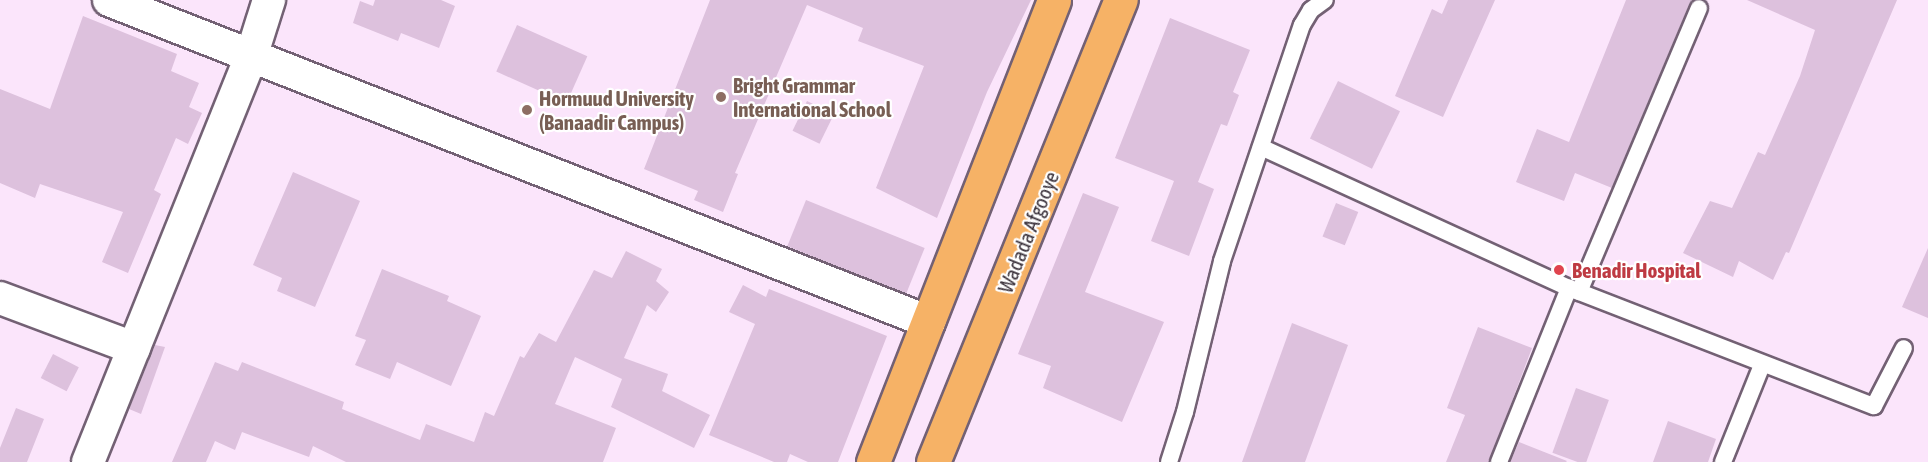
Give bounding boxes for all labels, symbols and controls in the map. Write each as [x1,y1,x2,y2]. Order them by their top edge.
place label: Bright Grammar International School [733,72,891,122]
place label: Hormuud University (Banaadir Campus) [539,85,694,135]
marker: Bright Grammar International School [714,90,728,104]
marker: Hormuud University (Banaadir Campus) [520,103,534,117]
street label: Wadada Afgooye [992,168,1064,296]
place label: Benadir Hospital [1572,257,1701,283]
marker: Benadir Hospital [1550,261,1568,279]

